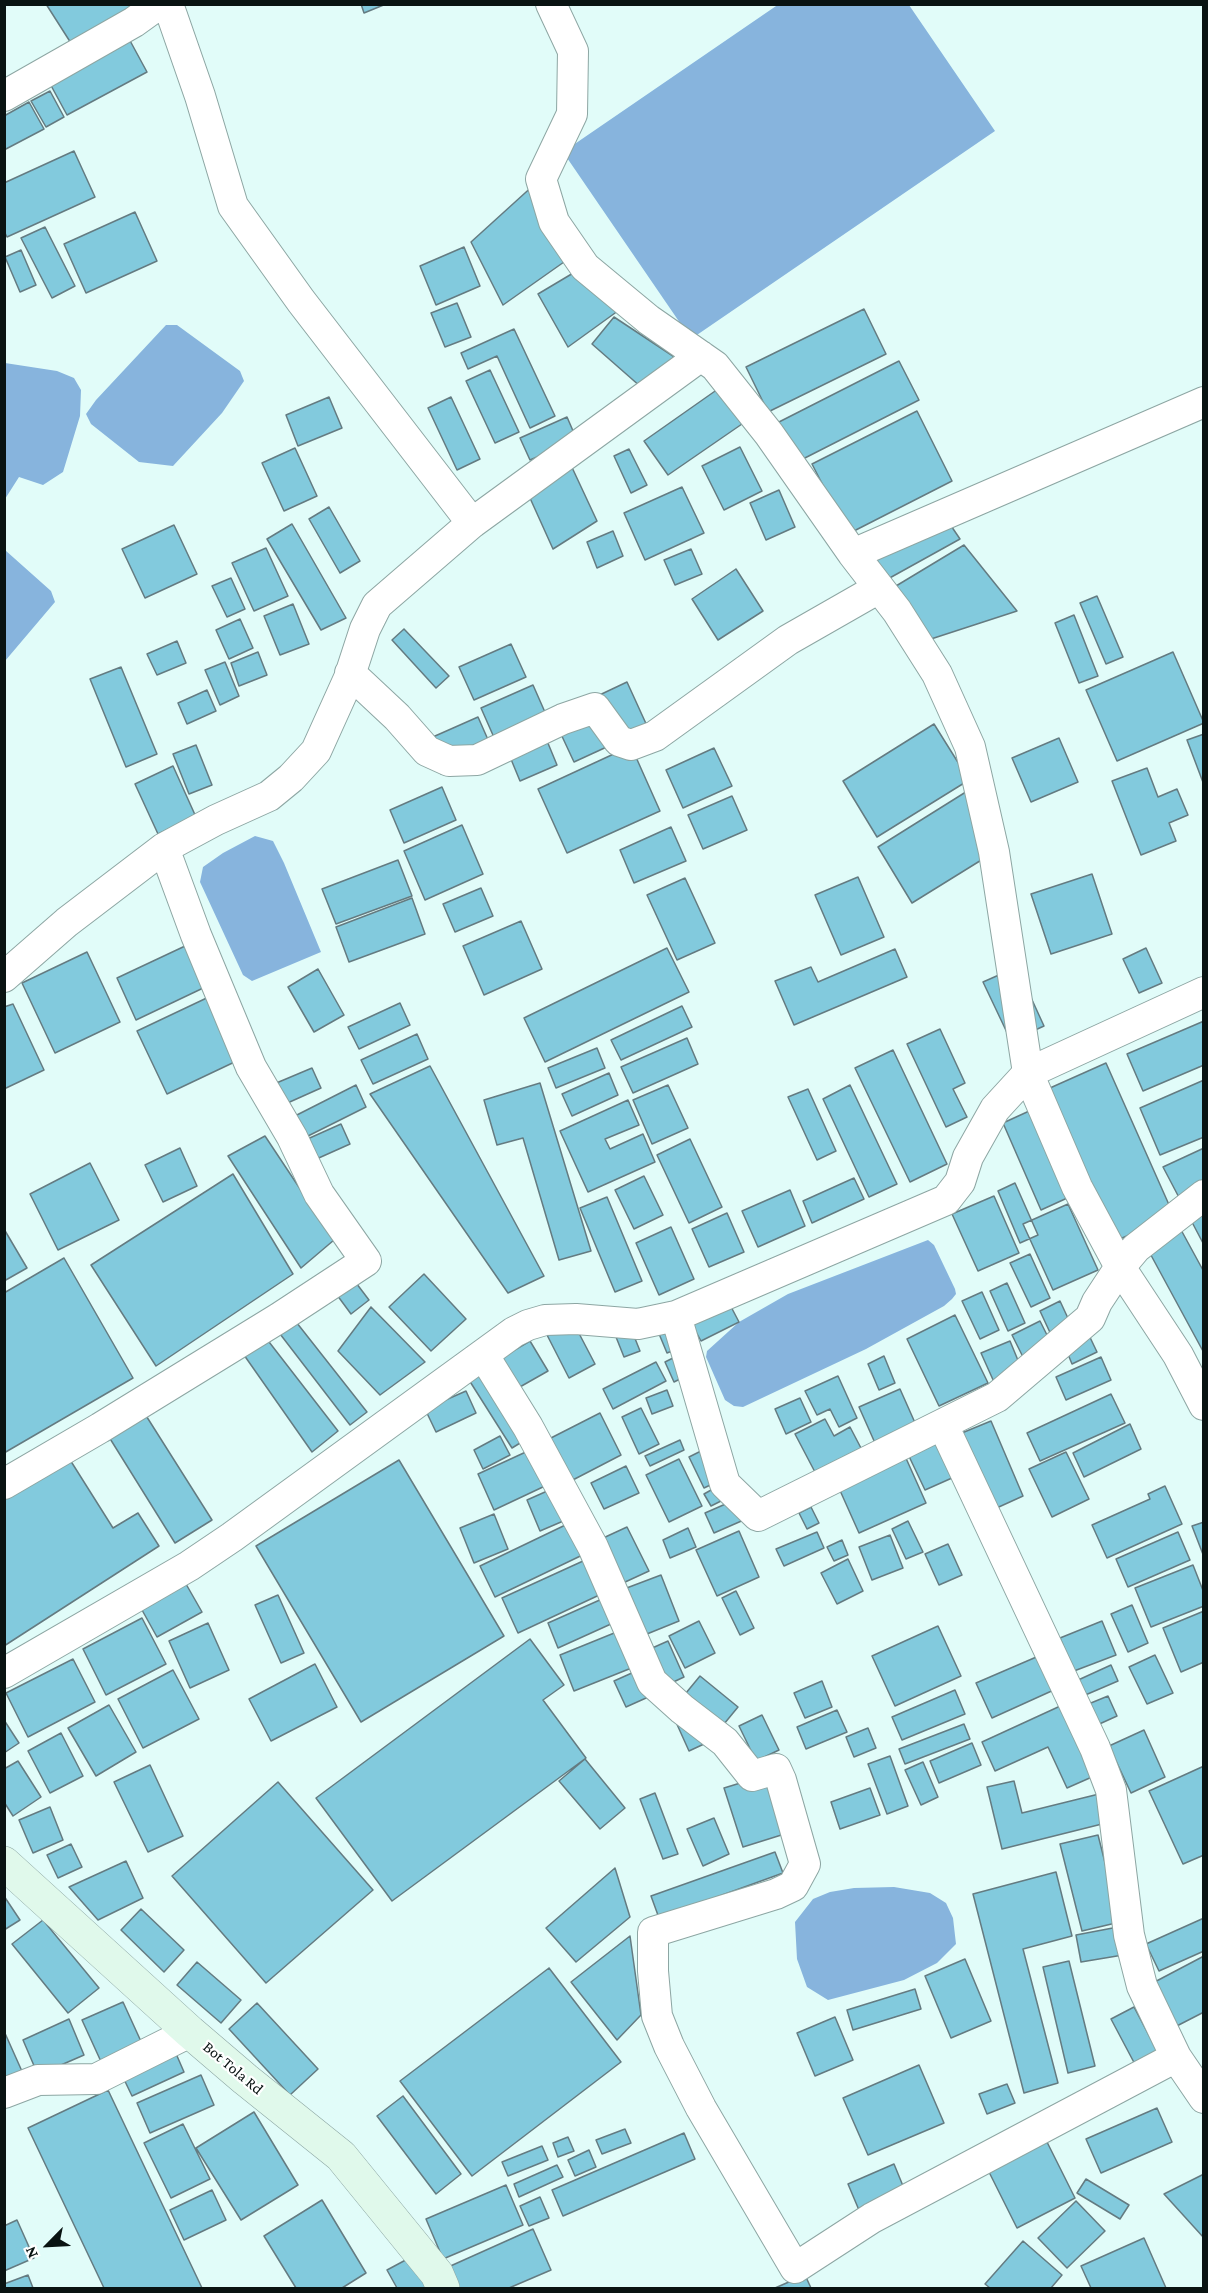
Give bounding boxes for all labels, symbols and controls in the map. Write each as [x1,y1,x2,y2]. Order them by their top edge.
street label: Bot Tola Rd [199,2037,267,2099]
north arrow [18,2215,78,2275]
text: N [21,2244,41,2261]

